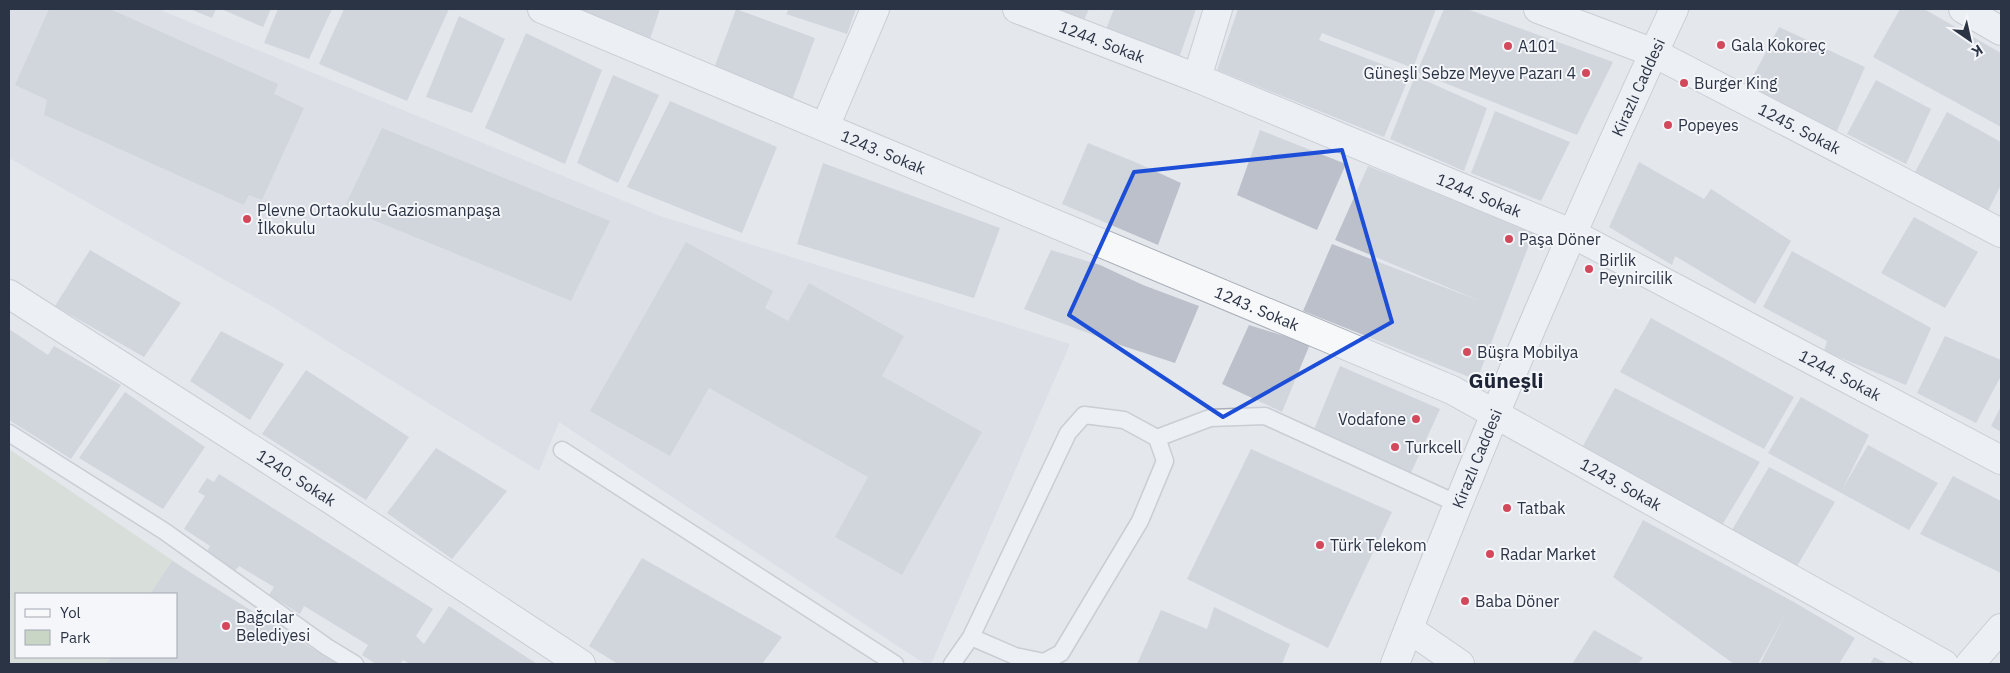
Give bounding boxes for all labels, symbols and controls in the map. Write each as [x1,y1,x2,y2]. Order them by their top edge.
north arrow [1945,15,1995,65]
street label: 1244. Sokak [1056,16,1148,67]
street label: Kirazlı Caddesi [1607,35,1669,139]
place label: Gala Kokoreç [1731,35,1826,55]
place label: A101 [1518,36,1557,56]
marker: Gala Kokoreç [1715,39,1727,51]
marker: A101 [1502,40,1514,52]
text: K [1968,41,1986,61]
place label: Güneşli Sebze Meyve Pazarı 4 [1364,63,1576,83]
marker: Güneşli Sebze Meyve Pazarı 4 [1580,67,1592,79]
place label: Burger King [1694,73,1778,93]
marker: Burger King [1678,77,1690,89]
street label: 1245. Sokak [1755,99,1845,158]
place label: Popeyes [1678,115,1739,135]
marker: Popeyes [1662,119,1674,131]
street label: 1243. Sokak [838,125,929,179]
street label: 1244. Sokak [1433,168,1525,222]
place label: Plevne Ortaokulu-Gaziosmanpaşa İlkokulu [257,200,501,238]
marker: Plevne Ortaokulu-Gaziosmanpaşa İlkokulu [241,213,253,225]
place label: Paşa Döner [1519,229,1601,249]
marker: Paşa Döner [1503,233,1515,245]
place label: Birlik Peynircilik [1599,250,1673,288]
marker: Birlik Peynircilik [1583,263,1595,275]
street label: 1243. Sokak [1211,282,1303,335]
place label: Büşra Mobilya [1477,342,1579,362]
street label: 1244. Sokak [1796,345,1885,405]
marker: Büşra Mobilya [1461,346,1473,358]
district label: Güneşli [1469,366,1543,394]
street label: Kirazlı Caddesi [1447,406,1506,511]
place label: Vodafone [1338,409,1406,429]
marker: Vodafone [1410,413,1422,425]
place label: Turkcell [1405,437,1462,457]
marker: Turkcell [1389,441,1401,453]
street label: 1240. Sokak [253,445,340,511]
street label: 1243. Sokak [1577,453,1666,515]
place label: Tatbak [1517,498,1566,518]
marker: Tatbak [1501,502,1513,514]
place label: Türk Telekom [1330,535,1427,555]
marker: Türk Telekom [1314,539,1326,551]
place label: Radar Market [1500,544,1596,564]
marker: Radar Market [1484,548,1496,560]
place label: Baba Döner [1475,591,1559,611]
legend [15,593,178,658]
marker: Baba Döner [1459,595,1471,607]
text: Yol [60,603,81,622]
place label: Bağcılar Belediyesi [236,607,310,645]
marker: Bağcılar Belediyesi [220,620,232,632]
text: Park [60,628,90,647]

